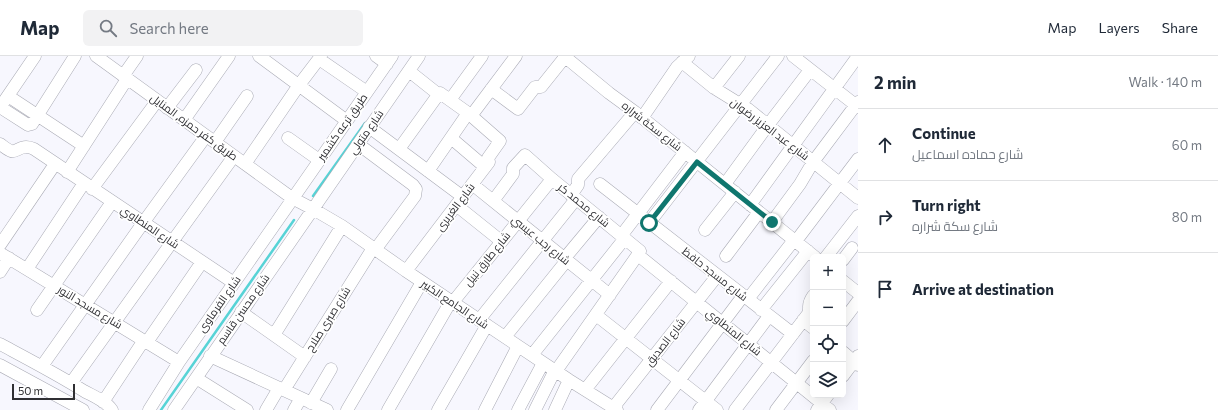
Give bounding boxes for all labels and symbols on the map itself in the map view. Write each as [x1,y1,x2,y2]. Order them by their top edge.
street label: طريق كفر حمزه, المنايل [147,90,241,164]
street label: طريق ترعه كشمير [313,91,370,164]
street label: شارع عبد العزيز رضوان [727,95,812,164]
street label: شارع سكة شراره [618,98,685,155]
street label: شارع متولي [346,107,388,158]
street label: شارع محمد كر [554,179,613,231]
street label: شارع الغريرى [432,180,478,234]
street label: شارع المنطاوي [117,202,182,253]
street label: شارع رجب عيسي [508,212,573,269]
route end [763,213,781,231]
route start [640,214,658,232]
street label: شارع طارق نبيل [461,229,514,290]
street label: شارع مسجد حافظ [679,244,751,305]
street label: شارع محسن قاسم [214,271,273,347]
street label: شارع الفرماوى [194,273,244,336]
street label: شارع الجامع الكبير [417,276,491,333]
street label: شارع مسجد النور [54,282,125,333]
street label: شارع صبرى صلاح [303,284,354,354]
street label: شارع المنطاوي [702,305,765,360]
street label: شارع الصديق [642,315,689,370]
scale bar [12,382,75,401]

